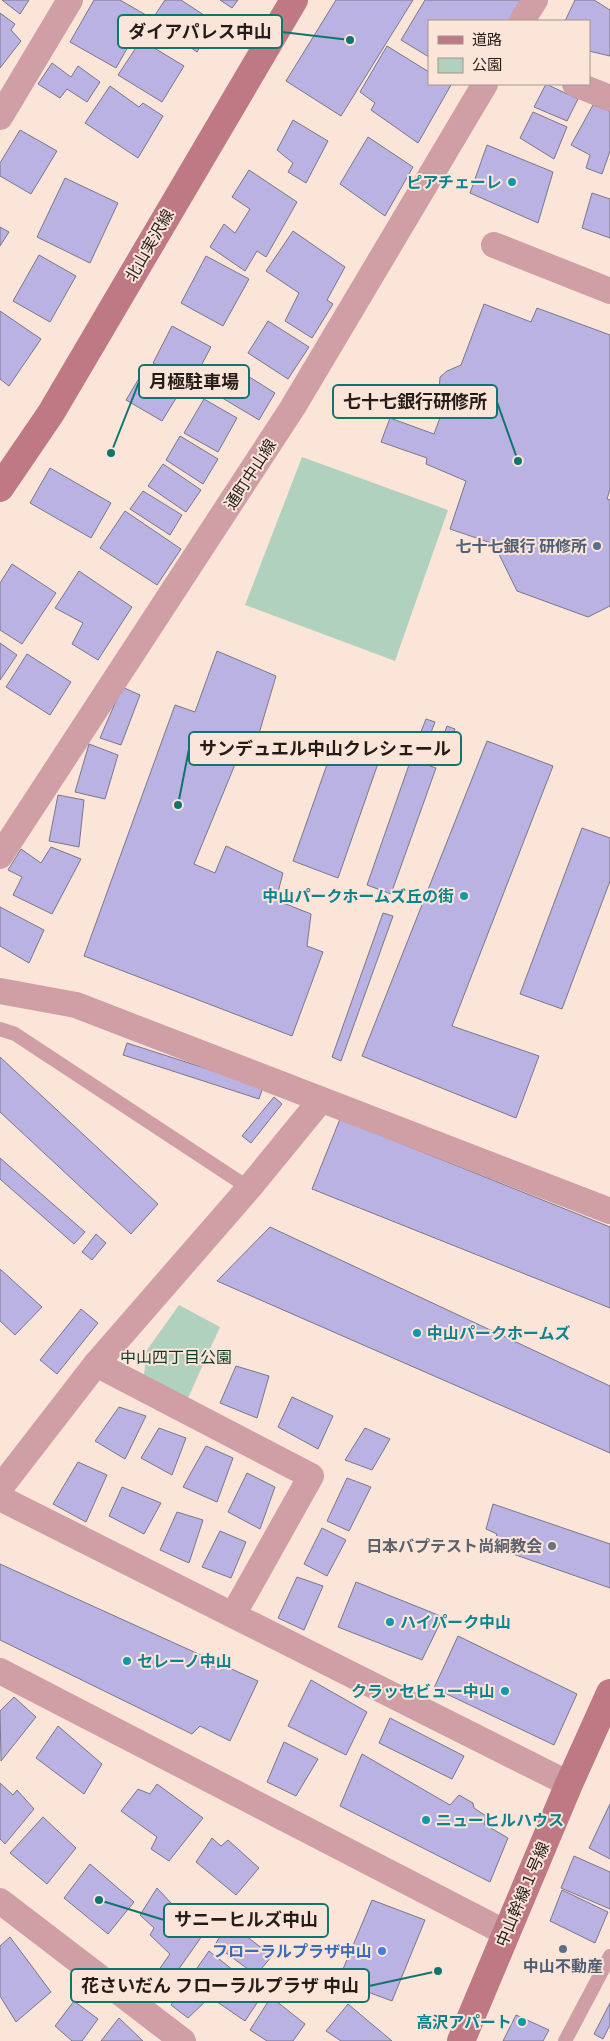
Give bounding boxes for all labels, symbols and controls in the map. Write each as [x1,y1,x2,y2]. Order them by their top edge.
callout: ダイアパレス中山 [118,15,282,48]
legend [428,20,590,85]
text: ダイアパレス中山 [128,21,272,43]
text: 道路 [472,31,502,49]
text: 公園 [472,56,502,74]
place label: ピアチェーレ [406,173,502,192]
marker: ピアチェーレ [506,176,518,188]
street label: 北山実沢線 [121,206,178,285]
callout: 月極駐車場 [139,365,249,398]
text: 月極駐車場 [149,371,239,393]
callout: 七十七銀行研修所 [333,385,497,418]
text: 七十七銀行研修所 [343,391,487,413]
street label: 通町中山線 [221,436,280,513]
place label: 七十七銀行 研修所 [455,537,587,556]
marker: 七十七銀行 研修所 [591,540,603,552]
callout: サンデュエル中山クレシェール [189,732,461,765]
text: サンデュエル中山クレシェール [199,738,451,760]
place label: 中山パークホームズ丘の街 [262,887,454,906]
marker: 中山パークホームズ丘の街 [458,890,470,902]
place label: 中山パークホームズ [427,1324,571,1343]
marker: 中山パークホームズ [411,1327,423,1339]
park label: 中山四丁目公園 [120,1348,232,1367]
place label: 日本バプテスト尚絅教会 [366,1537,542,1556]
marker: 日本バプテスト尚絅教会 [546,1540,558,1552]
place label: ハイパーク中山 [400,1613,511,1632]
marker: ハイパーク中山 [384,1616,396,1628]
place label: セレーノ中山 [137,1652,232,1671]
marker: セレーノ中山 [121,1655,133,1667]
place label: クラッセビュー中山 [351,1682,495,1701]
marker: クラッセビュー中山 [499,1685,511,1697]
place label: ニューヒルハウス [436,1811,564,1830]
marker: ニューヒルハウス [420,1814,432,1826]
street label: 中山幹線１号線 [492,1839,553,1949]
callout: サニーヒルズ中山 [164,1904,328,1937]
text: サニーヒルズ中山 [174,1909,318,1931]
place label: フローラルプラザ中山 [212,1942,372,1961]
marker: 中山不動産 [557,1943,569,1955]
marker: フローラルプラザ中山 [376,1945,388,1957]
place label: 中山不動産 [523,1957,603,1976]
callout: 花さいだん フローラルプラザ 中山 [71,1969,369,2002]
text: 花さいだん フローラルプラザ 中山 [81,1975,359,1997]
place label: 高沢アパート [416,2013,512,2032]
marker: 高沢アパート [516,2016,528,2028]

